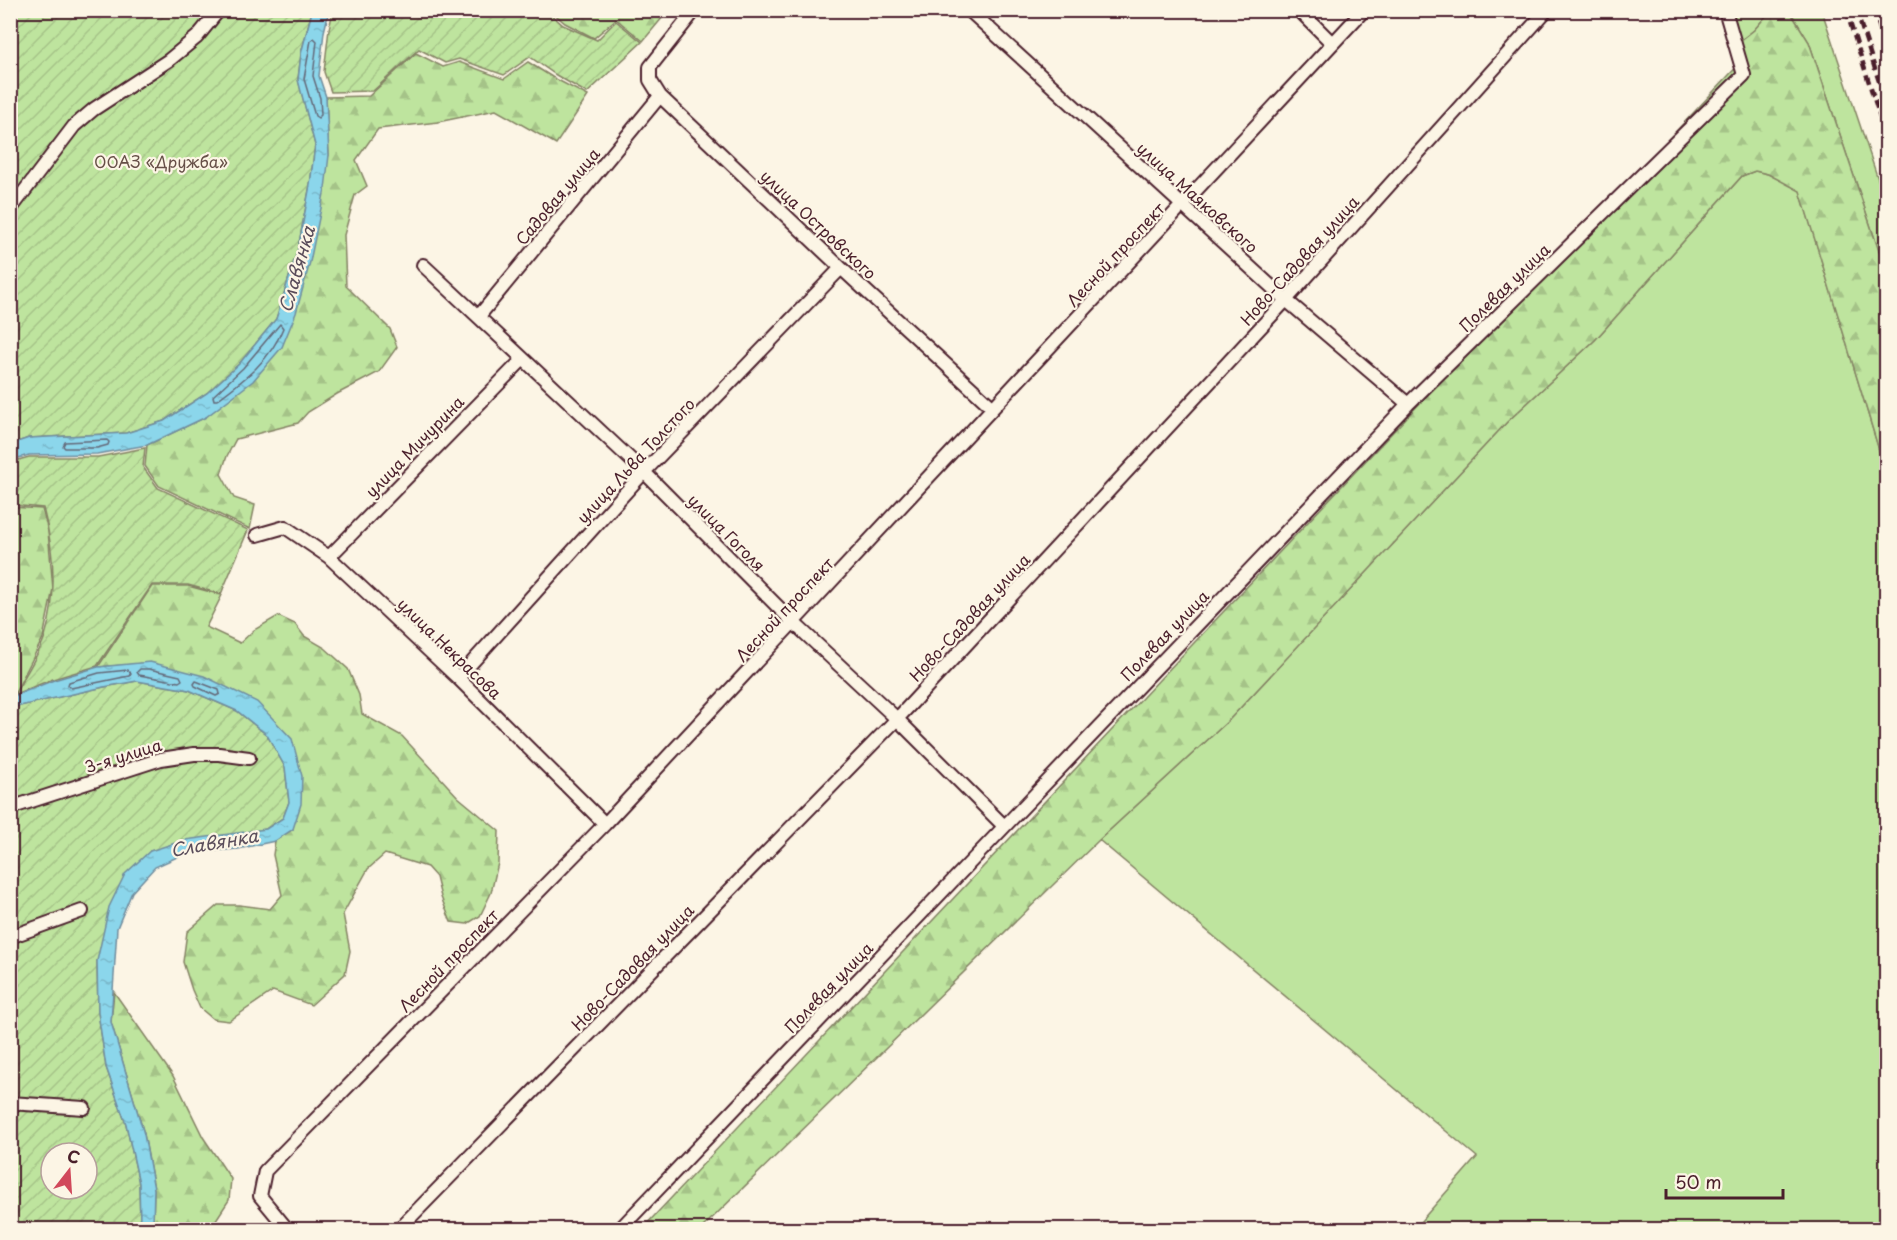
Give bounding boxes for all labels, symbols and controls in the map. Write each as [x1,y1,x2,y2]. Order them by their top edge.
street label: улица Маяковского [1132,136,1264,258]
street label: Садовая улица [509,142,605,250]
park label: ООАЗ «Дружба» [94,149,228,173]
street label: улица Островского [756,164,882,284]
street label: Ново-Садовая улица [1234,190,1364,330]
street label: Лесной проспект [1060,196,1170,311]
water label: Славянка [271,222,321,315]
street label: Полевая улица [1453,237,1555,337]
street label: улица Мичурина [359,390,469,502]
street label: улица Льва Толстого [570,392,700,528]
street label: улица Гоголя [683,488,771,576]
street label: Ново-Садовая улица [903,548,1035,686]
street label: Лесной проспект [729,551,839,666]
street label: Полевая улица [1114,584,1214,686]
street label: улица Некрасова [392,592,508,704]
street label: 3-я улица [81,732,165,778]
water label: Славянка [168,821,261,863]
street label: Ново-Садовая улица [565,898,699,1036]
street label: Лесной проспект [393,903,504,1017]
street label: Полевая улица [778,936,878,1038]
north arrow [39,1141,99,1201]
text: С [64,1142,83,1169]
scale bar [1666,1162,1783,1200]
text: 50 m [1675,1168,1722,1195]

